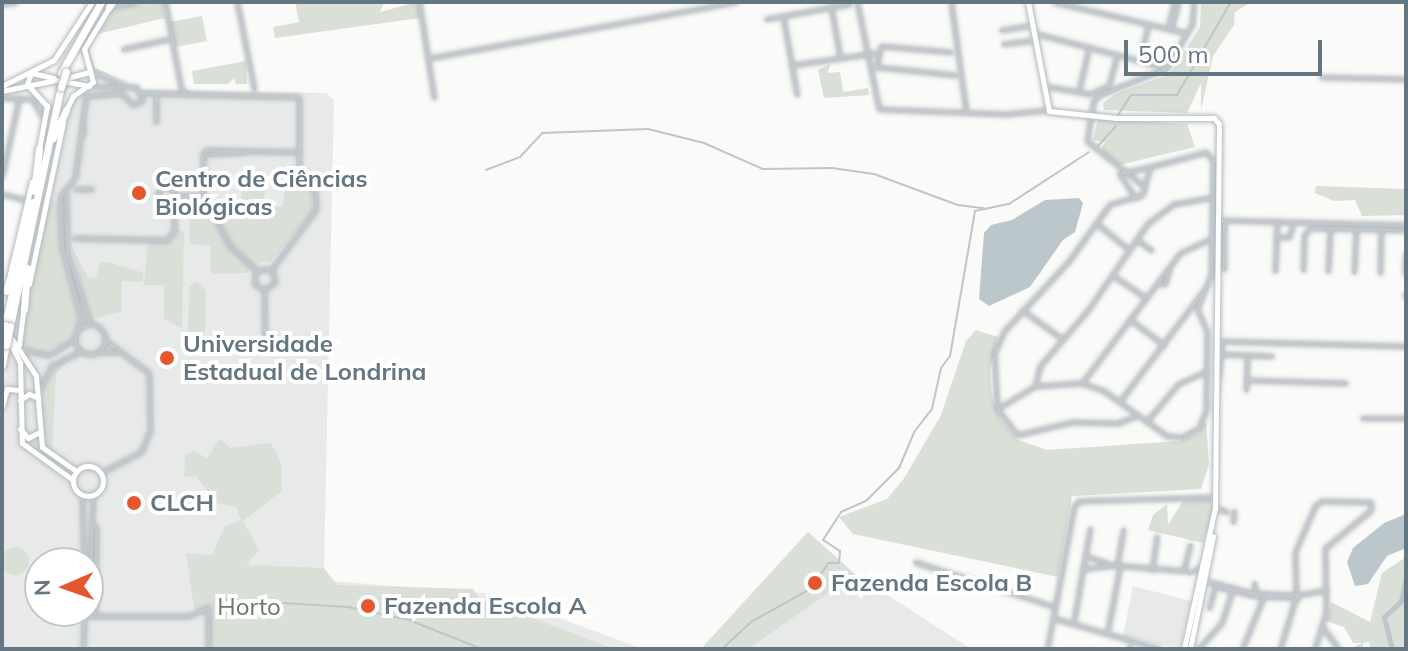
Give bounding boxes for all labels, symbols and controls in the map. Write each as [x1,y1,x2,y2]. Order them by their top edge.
scale bar [1128,24,1326,74]
text: 500 m [1138,39,1209,69]
place label: Centro de Ciências Biológicas [155,165,368,221]
marker: Centro de Ciências Biológicas [130,184,148,202]
place label: Universidade Estadual de Londrina [183,330,426,386]
marker: Universidade Estadual de Londrina [158,349,176,367]
place label: CLCH [150,489,214,517]
marker: CLCH [125,494,143,512]
north arrow [24,547,104,627]
place label: Fazenda Escola B [831,569,1032,597]
marker: Fazenda Escola B [806,574,824,592]
text: N [28,579,56,597]
place label: Fazenda Escola A [384,592,586,620]
park label: Horto [217,593,281,621]
marker: Fazenda Escola A [359,597,377,615]

